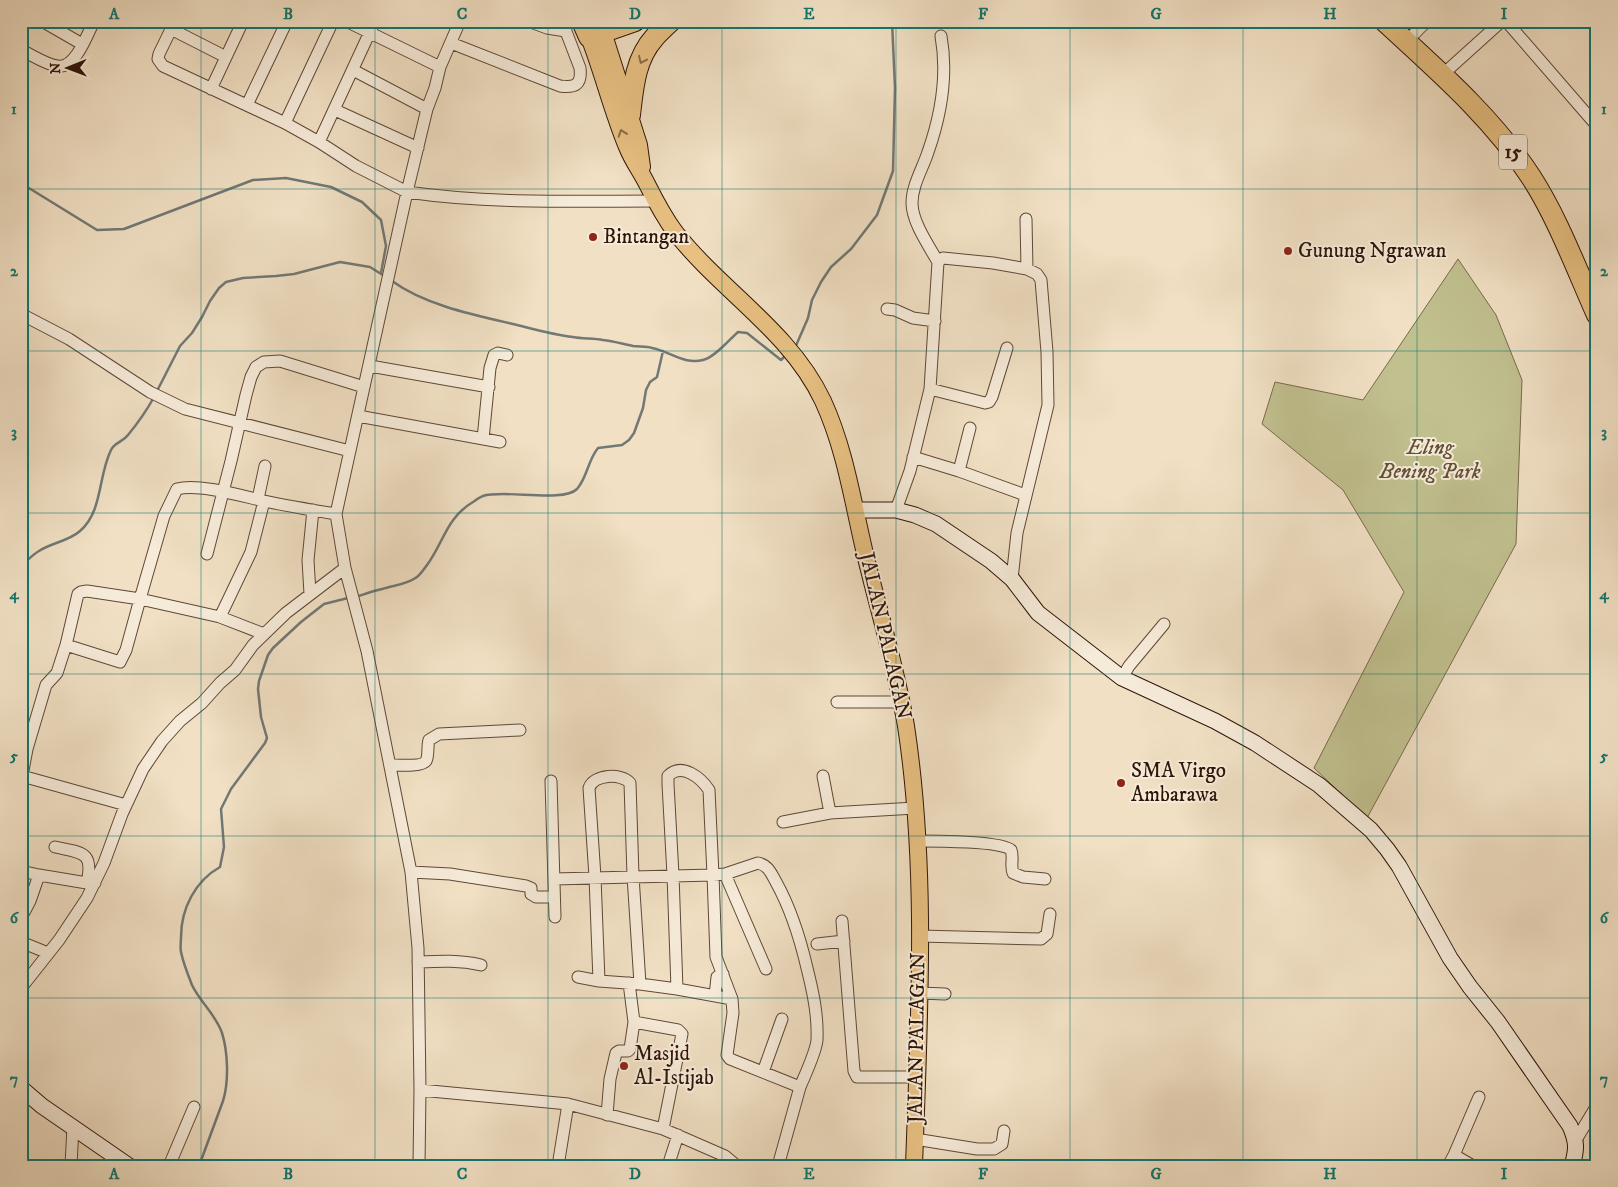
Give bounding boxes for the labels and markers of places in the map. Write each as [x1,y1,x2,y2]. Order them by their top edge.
place label: Bintangan [603,224,689,250]
marker: Bintangan [587,231,599,243]
place label: Gunung Ngrawan [1298,238,1447,264]
marker: Gunung Ngrawan [1282,245,1294,257]
place label: SMA Virgo Ambarawa [1131,758,1226,808]
marker: SMA Virgo Ambarawa [1115,777,1127,789]
place label: Masjid Al-Istijab [634,1041,714,1091]
marker: Masjid Al-Istijab [618,1060,630,1072]

